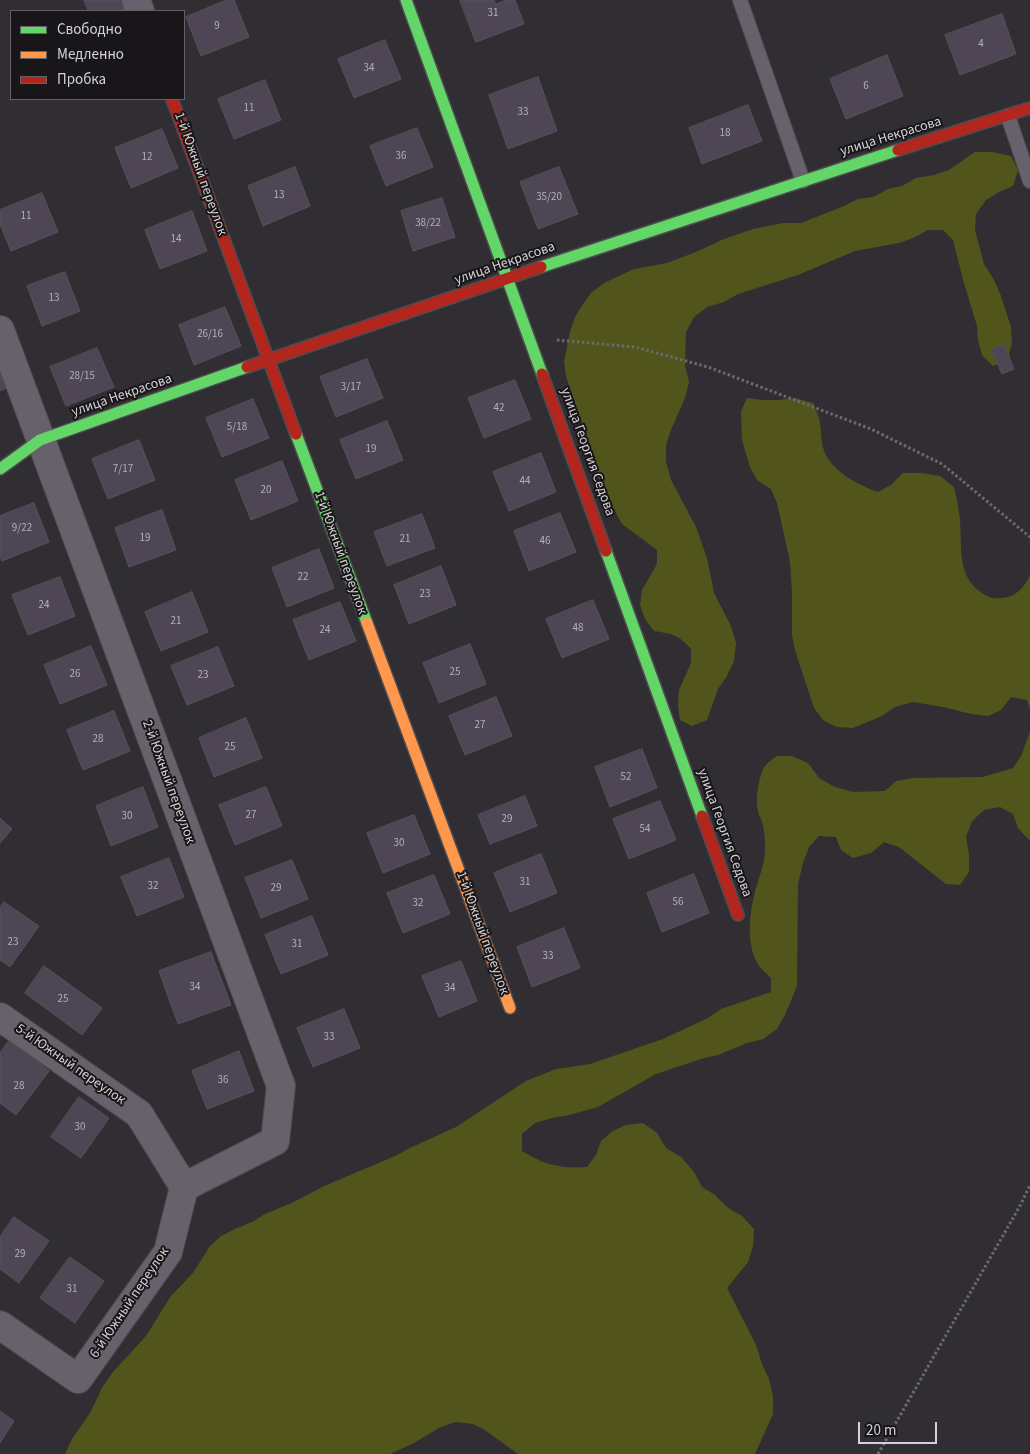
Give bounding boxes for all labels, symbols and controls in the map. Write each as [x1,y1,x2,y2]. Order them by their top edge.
house number: 31 [488,7,498,21]
legend [10,10,185,100]
text: Свободно [57,19,122,40]
house number: 9 [214,20,220,34]
house number: 4 [978,38,984,52]
text: Медленно [57,44,124,65]
house number: 34 [364,62,374,76]
text: Пробка [57,69,106,90]
house number: 6 [863,80,869,94]
house number: 11 [244,102,254,116]
house number: 33 [518,106,528,120]
street label: 1-й Южный переулок [170,110,230,238]
street label: улица Некрасова [838,114,944,160]
house number: 18 [720,127,730,141]
house number: 36 [396,150,406,164]
house number: 12 [142,151,152,165]
house number: 13 [274,189,284,203]
house number: 35/20 [536,191,562,205]
house number: 11 [21,210,31,224]
house number: 38/22 [415,217,441,231]
house number: 14 [171,233,181,247]
street label: улица Некрасова [453,239,557,289]
house number: 13 [49,292,59,306]
house number: 26/16 [197,328,223,342]
house number: 28/15 [69,370,95,384]
street label: улица Некрасова [70,371,174,421]
house number: 3/17 [341,381,361,395]
street label: улица Георгия Седова [556,386,618,518]
house number: 42 [494,402,504,416]
house number: 5/18 [227,421,247,435]
house number: 19 [366,443,376,457]
house number: 7/17 [113,463,133,477]
house number: 44 [520,475,530,489]
house number: 20 [261,484,271,498]
street label: 1-й Южный переулок [310,489,370,617]
house number: 9/22 [12,522,32,536]
house number: 19 [140,532,150,546]
house number: 21 [400,533,410,547]
house number: 46 [540,535,550,549]
house number: 22 [298,571,308,585]
house number: 23 [420,588,430,602]
house number: 24 [39,599,49,613]
house number: 21 [171,615,181,629]
house number: 48 [573,622,583,636]
house number: 24 [320,624,330,638]
house number: 25 [450,666,460,680]
house number: 26 [70,668,80,682]
house number: 23 [198,669,208,683]
street label: 2-й Южный переулок [138,718,198,846]
house number: 27 [475,719,485,733]
house number: 28 [93,733,103,747]
house number: 25 [225,741,235,755]
street label: улица Георгия Седова [693,767,755,899]
house number: 52 [621,771,631,785]
house number: 27 [246,809,256,823]
house number: 30 [122,810,132,824]
house number: 29 [502,813,512,827]
house number: 54 [640,823,650,837]
house number: 30 [394,837,404,851]
street label: 1-й Южный переулок [452,869,512,997]
house number: 31 [520,876,530,890]
house number: 32 [148,880,158,894]
house number: 29 [271,882,281,896]
house number: 56 [673,896,683,910]
house number: 32 [413,897,423,911]
house number: 23 [8,936,18,950]
house number: 31 [292,938,302,952]
house number: 33 [543,950,553,964]
house number: 34 [190,981,200,995]
house number: 34 [445,982,455,996]
house number: 25 [58,993,68,1007]
street label: 5-й Южный переулок [12,1021,128,1109]
house number: 33 [324,1031,334,1045]
house number: 36 [218,1074,228,1088]
house number: 28 [14,1080,24,1094]
house number: 30 [75,1121,85,1135]
street label: 6-й Южный переулок [87,1244,173,1362]
house number: 29 [15,1248,25,1262]
house number: 31 [67,1283,77,1297]
scale bar [860,1412,939,1444]
text: 20 m [866,1420,896,1441]

